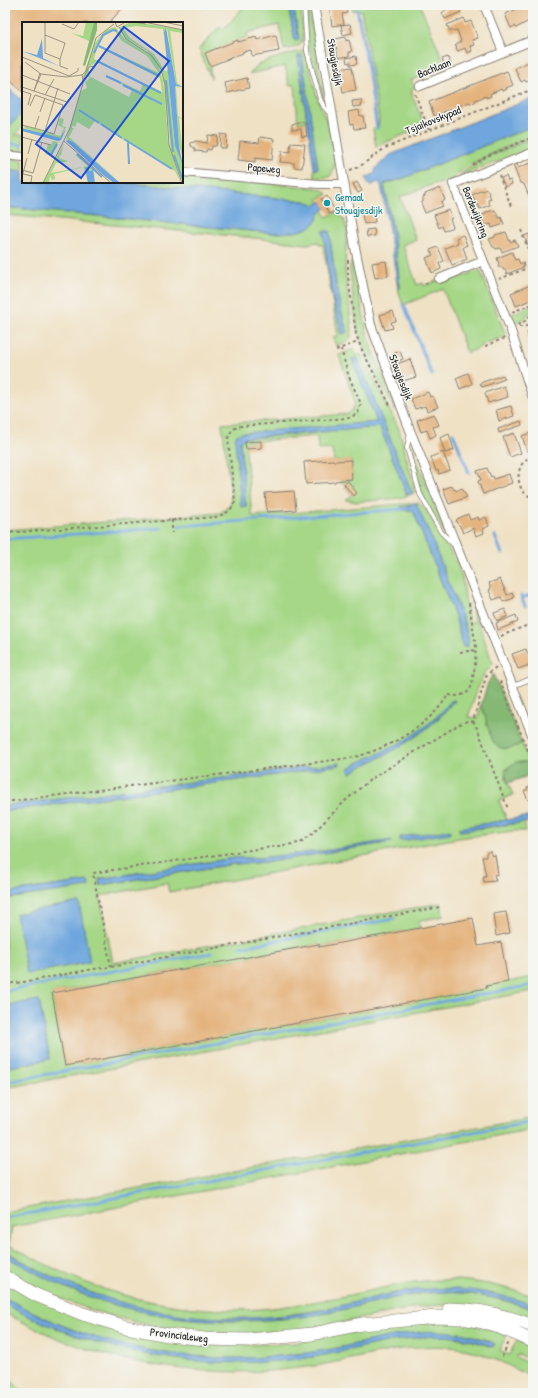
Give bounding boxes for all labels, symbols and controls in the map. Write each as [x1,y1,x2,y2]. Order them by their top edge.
inset map [22,22,183,183]
street label: Stougjesdijk [324,37,346,87]
street label: Bachlaan [415,55,453,81]
street label: Tsjaikovskypad [403,102,464,138]
street label: Papeweg [247,160,281,176]
street label: Bordewijkring [459,184,493,240]
place label: Gemaal Stougjesdijk [335,190,383,217]
marker: Gemaal Stougjesdijk [322,198,332,208]
street label: Stougjesdijk [386,352,416,402]
street label: Provincialeweg [149,1324,209,1346]

